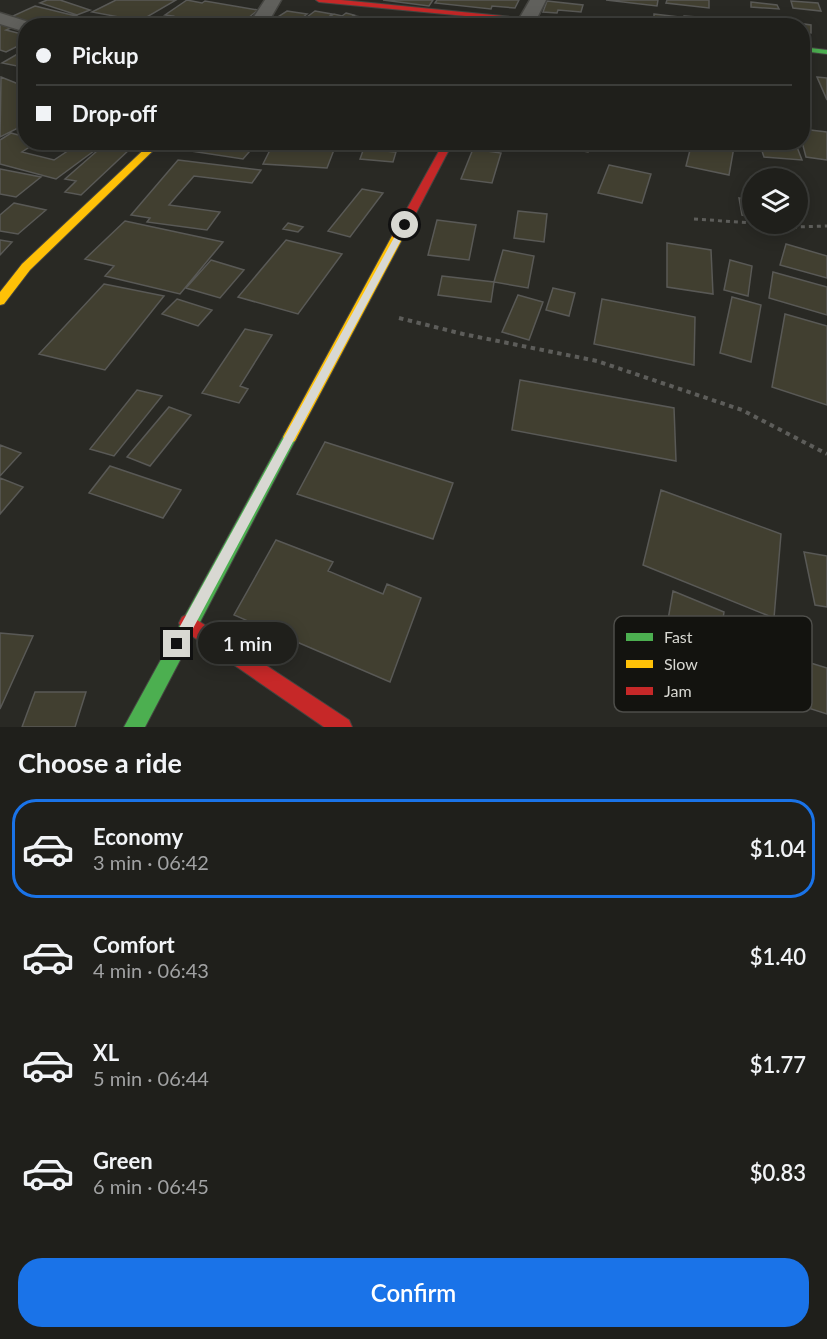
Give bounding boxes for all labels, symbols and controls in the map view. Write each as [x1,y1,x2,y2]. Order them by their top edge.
text: Pickup [72,42,138,69]
text: Drop-off [72,100,157,127]
map controls [742,168,808,234]
button: layers [742,168,808,234]
route start [391,211,418,238]
legend [614,616,812,712]
callout: 1 min [198,623,297,665]
text: Fast [664,627,693,646]
route end [163,630,190,657]
text: 1 min [223,631,272,655]
text: Slow [664,654,698,673]
text: Jam [664,681,692,700]
text: Choose a ride [18,746,182,779]
icon: car [21,822,75,876]
text: Economy [93,823,183,850]
text: $1.04 [750,835,806,862]
text: 3 min · 06:42 [93,850,209,874]
icon: car [21,930,75,984]
text: Comfort [93,931,175,958]
text: $1.40 [750,943,806,970]
text: 4 min · 06:43 [93,958,209,982]
icon: car [21,1038,75,1092]
text: XL [93,1039,119,1066]
text: $1.77 [750,1051,806,1078]
text: 5 min · 06:44 [93,1066,209,1090]
icon: car [21,1146,75,1200]
text: Green [93,1147,153,1174]
text: $0.83 [750,1159,806,1186]
text: 6 min · 06:45 [93,1174,209,1198]
button: Confirm [18,1258,809,1327]

